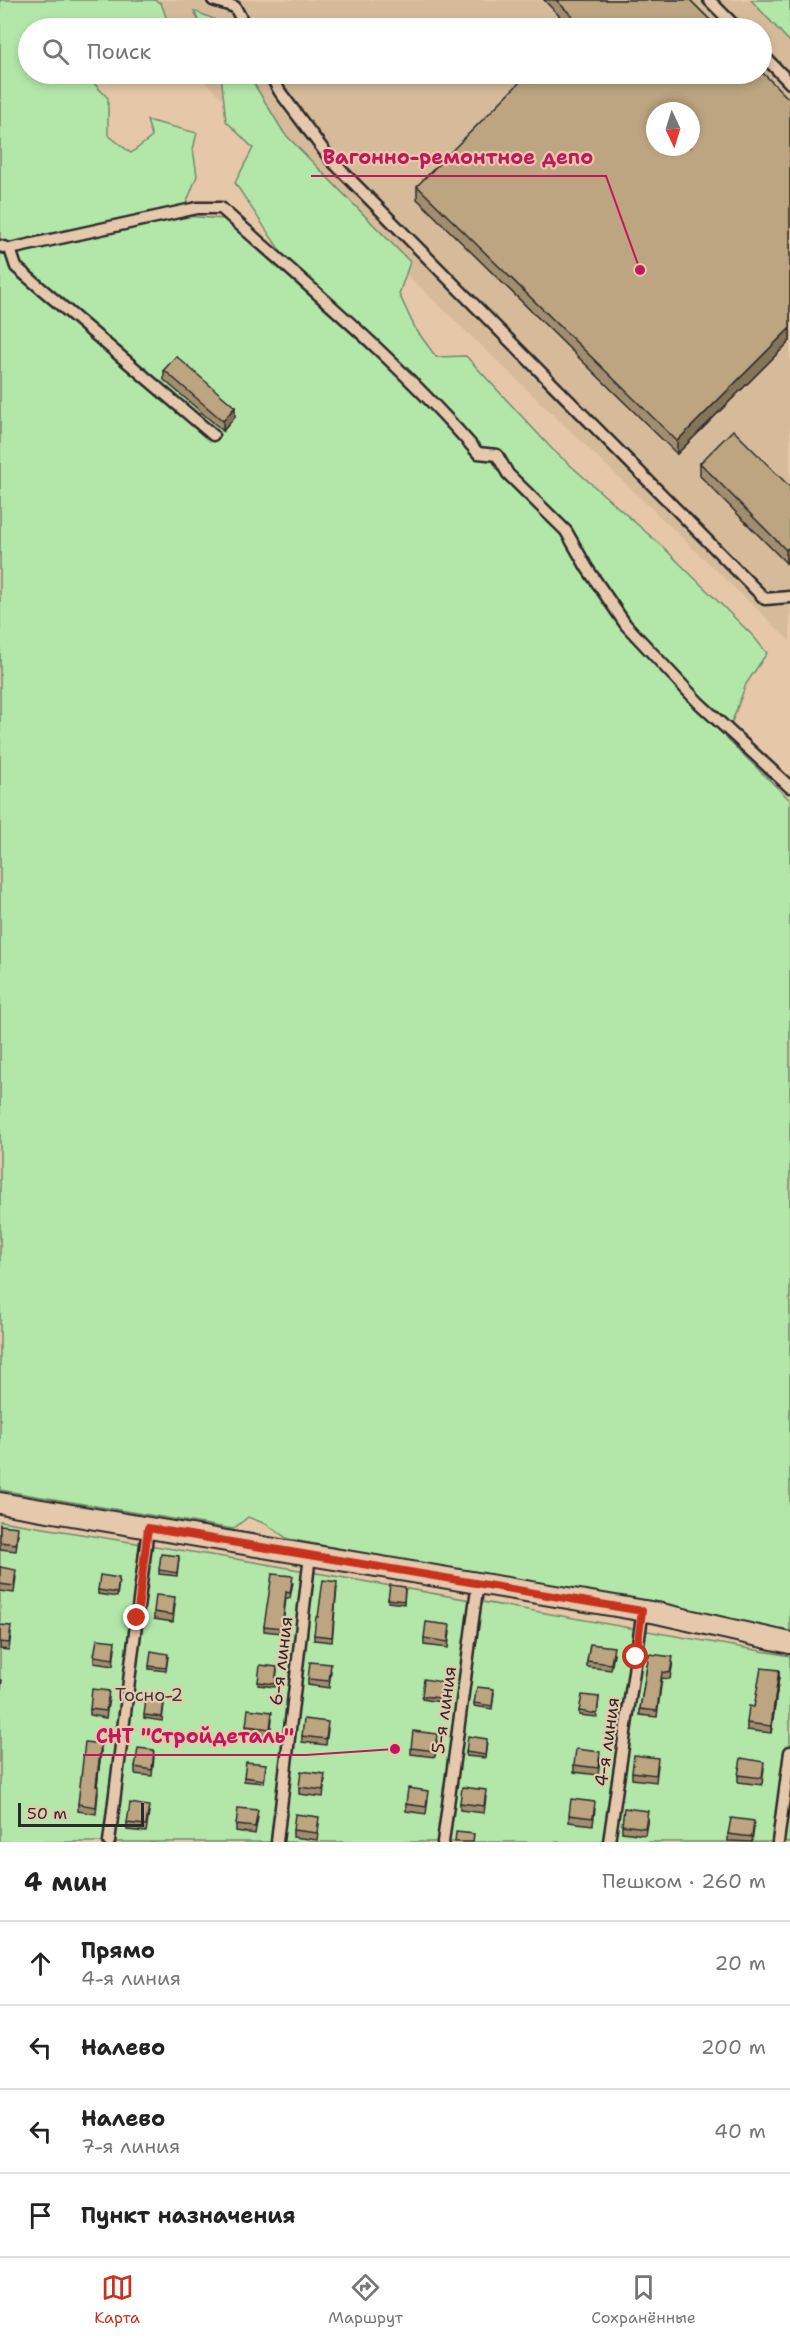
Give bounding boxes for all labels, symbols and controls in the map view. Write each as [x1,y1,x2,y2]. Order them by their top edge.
search box [18,18,772,84]
icon: search [39,35,72,68]
text: Поиск [87,37,151,66]
north arrow [646,102,700,156]
callout: Вагонно-ремонтное депо [311,138,606,176]
text: Вагонно-ремонтное депо [323,144,593,170]
route end [123,1604,149,1630]
street label: 6-я линия [264,1615,298,1707]
route start [622,1643,648,1669]
street label: 5-я линия [426,1665,462,1755]
park label: Тосно-2 [115,1683,183,1707]
street label: 4-я линия [589,1696,625,1788]
callout: СНТ "Стройдеталь" [83,1717,306,1755]
text: СНТ "Стройдеталь" [96,1723,294,1749]
scale bar [18,1800,144,1828]
text: 50 m [27,1803,67,1824]
text: 4 мин [24,1864,107,1899]
text: Пешком · 260 m [602,1868,766,1894]
text: Прямо [81,1936,155,1965]
icon: ahead [24,1947,57,1980]
text: 20 m [715,1950,766,1976]
text: 4-я линия [81,1965,181,1991]
icon: left [24,2031,57,2064]
text: Налево [81,2033,165,2062]
text: 200 m [701,2034,766,2060]
text: Налево [81,2104,165,2133]
icon: left [24,2115,57,2148]
text: 40 m [714,2118,766,2144]
text: 7-я линия [81,2133,180,2159]
icon: arrive [24,2199,57,2232]
text: Пункт назначения [81,2201,295,2230]
tab: Карта [94,2271,140,2328]
tab: Маршрут [328,2271,403,2328]
tab: Сохранённые [591,2271,696,2328]

